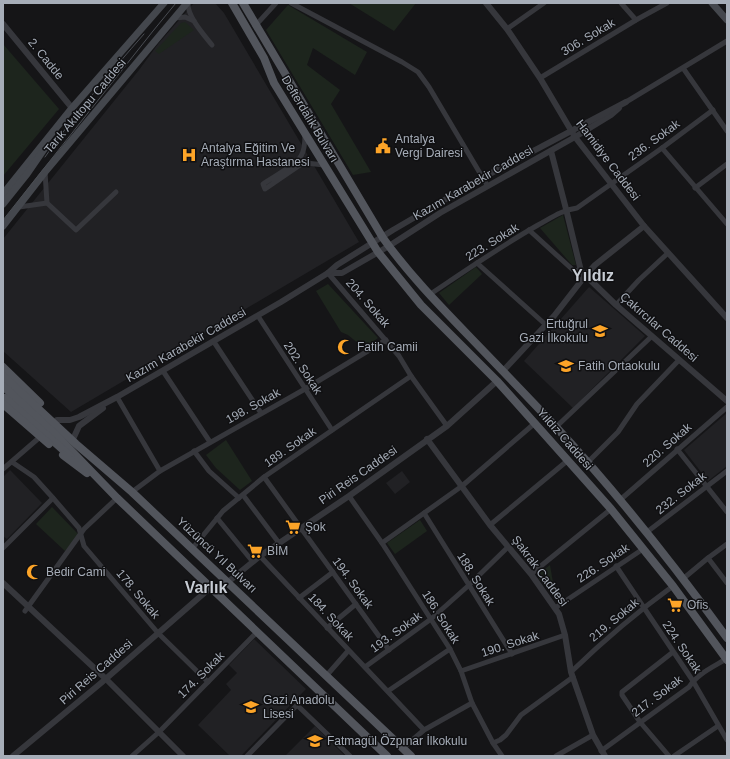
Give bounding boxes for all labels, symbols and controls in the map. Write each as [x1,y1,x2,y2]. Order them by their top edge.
street label: 306. Sokak [559,15,618,58]
street label: 2. Cadde [25,36,67,83]
street label: Tarık Akıltopu Caddesi [41,56,129,156]
street label: Defterdalık Bulvarı [279,73,341,165]
street label: 236. Sokak [626,116,683,163]
street label: Hamidiye Caddesi [573,117,643,203]
place label: Antalya Vergi Dairesi [395,132,463,160]
public building icon: Antalya Vergi Dairesi [374,137,392,155]
place label: Antalya Eğitim Ve Araştırma Hastanesi [201,141,310,169]
street label: Kazım Karabekir Caddesi [411,143,535,223]
hospital icon: Antalya Eğitim Ve Araştırma Hastanesi [180,146,198,164]
street label: 223. Sokak [463,220,522,264]
district label: Yıldız [572,267,614,284]
street label: 204. Sokak [343,276,394,331]
street label: Çakırcılar Caddesi [617,289,701,365]
street label: Kazım Karabekir Caddesi [124,305,248,385]
place label: Ertuğrul Gazi İlkokulu [519,317,588,345]
school or university icon: Ertuğrul Gazi İlkokulu [591,322,609,340]
mosque icon: Fatih Camii [336,338,354,356]
street label: 202. Sokak [281,339,326,398]
place label: Fatih Camii [357,340,418,354]
school or university icon: Fatih Ortaokulu [557,357,575,375]
place label: Fatih Ortaokulu [578,359,660,373]
street label: 198. Sokak [223,385,284,427]
street label: Yıldız Caddesi [534,405,596,473]
street label: 220. Sokak [640,419,695,470]
street label: 189. Sokak [261,423,319,470]
street label: Piri Reis Caddesi [316,443,400,507]
street label: 232. Sokak [653,468,710,517]
street label: Yüzüncü Yıl Bulvarı [174,514,260,596]
supermarket icon: Şok [284,518,302,536]
place label: Şok [305,520,327,534]
street label: Şakrak Caddesi [509,533,571,609]
street label: 226. Sokak [574,540,633,586]
supermarket icon: BİM [246,542,264,560]
place label: BİM [267,544,288,558]
street label: 188. Sokak [454,550,498,609]
street label: 194. Sokak [330,555,377,612]
mosque icon: Bedir Cami [25,563,43,581]
place label: Bedir Cami [46,565,105,579]
street label: 178. Sokak [113,567,163,622]
district label: Varlık [185,579,227,596]
street label: 186. Sokak [419,588,463,647]
street label: 184. Sokak [305,590,357,644]
street label: 219. Sokak [587,595,642,645]
supermarket icon: Ofis [666,596,684,614]
place label: Ofis [687,598,708,612]
street label: 193. Sokak [368,608,425,655]
street label: 224. Sokak [659,618,705,677]
street label: 190. Sokak [479,628,542,660]
street label: Piri Reis Caddesi [57,637,135,707]
street label: 174. Sokak [175,648,228,701]
street label: 217. Sokak [629,672,686,720]
place label: Gazi Anadolu Lisesi [263,693,334,721]
school or university icon: Gazi Anadolu Lisesi [242,698,260,716]
school or university icon: Fatmagül Özpınar İlkokulu [306,732,324,750]
place label: Fatmagül Özpınar İlkokulu [327,734,467,748]

